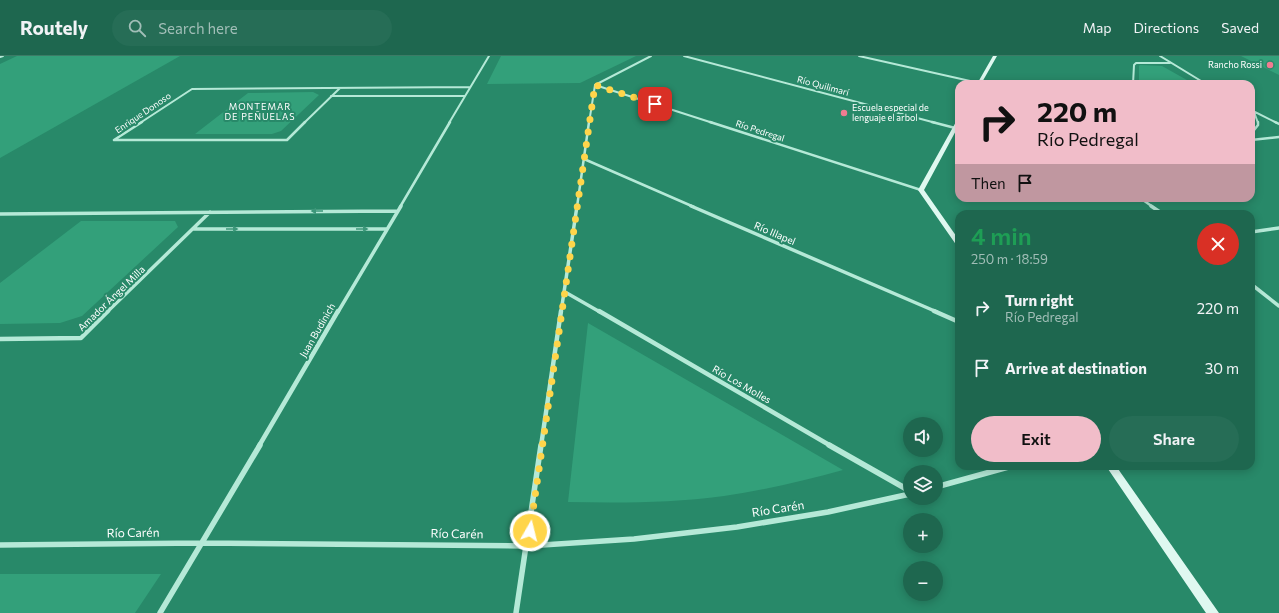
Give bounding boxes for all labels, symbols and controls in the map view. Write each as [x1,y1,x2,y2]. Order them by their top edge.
search box [112,10,392,46]
text: Routely [20,16,88,39]
icon: search [126,17,148,39]
text: Search here [158,19,238,37]
text: Map [1083,19,1112,36]
text: Directions [1134,19,1199,36]
text: Saved [1221,19,1259,36]
place label: Rancho Rossi [1208,59,1262,70]
marker: Rancho Rossi [1265,60,1275,70]
street label: Río Quilimarí [796,73,851,98]
pin [638,87,672,121]
street label: Enrique Donoso [113,90,173,135]
icon: arrive [644,93,666,115]
text: 220 m [1037,94,1117,128]
icon: right [971,96,1023,148]
district label: MONTEMAR DE PEÑUELAS [224,101,296,122]
place label: Escuela especial de lenguaje el arbol [852,102,929,123]
marker: Escuela especial de lenguaje el arbol [839,108,849,118]
street label: Río Pedregal [734,117,786,144]
text: Río Pedregal [1037,128,1139,150]
icon: arrive [1014,172,1036,194]
text: Then [971,174,1006,192]
one-way arrow [310,208,323,214]
street label: Río Illapel [752,219,798,247]
text: 4 min [971,221,1032,250]
button: close [1197,223,1239,265]
one-way arrow [226,226,239,232]
one-way arrow [356,226,369,232]
text: 250 m · 18:59 [971,251,1048,267]
street label: Amador Ángel Milla [75,263,147,333]
text: Turn right [1005,291,1074,309]
icon: right [971,297,993,319]
text: 220 m [1197,299,1239,317]
street label: Juan Budinich [297,301,337,359]
text: Río Pedregal [1005,309,1079,325]
icon: arrive [971,357,993,379]
text: Arrive at destination [1005,359,1147,377]
text: 30 m [1205,359,1239,377]
street label: Río Los Molles [711,362,774,406]
button: Exit [971,416,1101,462]
button: Share [1109,416,1239,462]
map controls [903,417,943,601]
button: sound [903,417,943,457]
button: layers [903,465,943,505]
street label: Río Carén [751,497,805,519]
position arrow [509,510,551,552]
button: + [903,513,943,553]
street label: Río Carén [106,525,160,539]
street label: Río Carén [430,526,484,540]
button: − [903,561,943,601]

